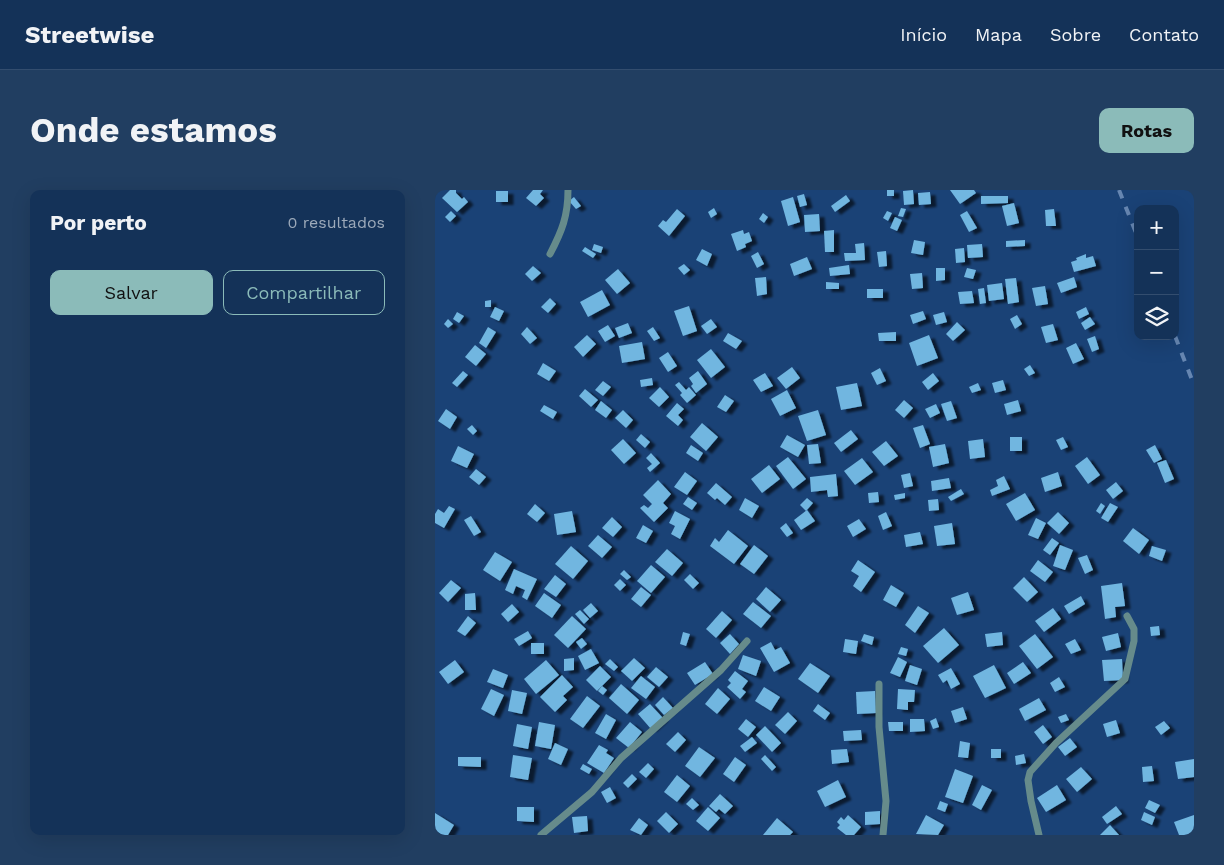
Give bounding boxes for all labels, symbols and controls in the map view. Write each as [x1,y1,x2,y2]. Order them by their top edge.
text: Streetwise [25,21,154,49]
text: Início [900,24,947,45]
text: Mapa [975,24,1022,45]
text: Sobre [1050,24,1101,45]
text: Contato [1129,24,1199,45]
button: Rotas [1099,108,1194,153]
text: Onde estamos [30,109,277,151]
map controls [1134,205,1179,340]
button: + [1134,205,1179,250]
text: Por perto [50,210,147,235]
text: 0 resultados [287,213,385,232]
button: − [1134,250,1179,295]
button: Salvar [50,270,213,315]
button: Compartilhar [223,270,385,315]
button: layers [1134,295,1179,340]

